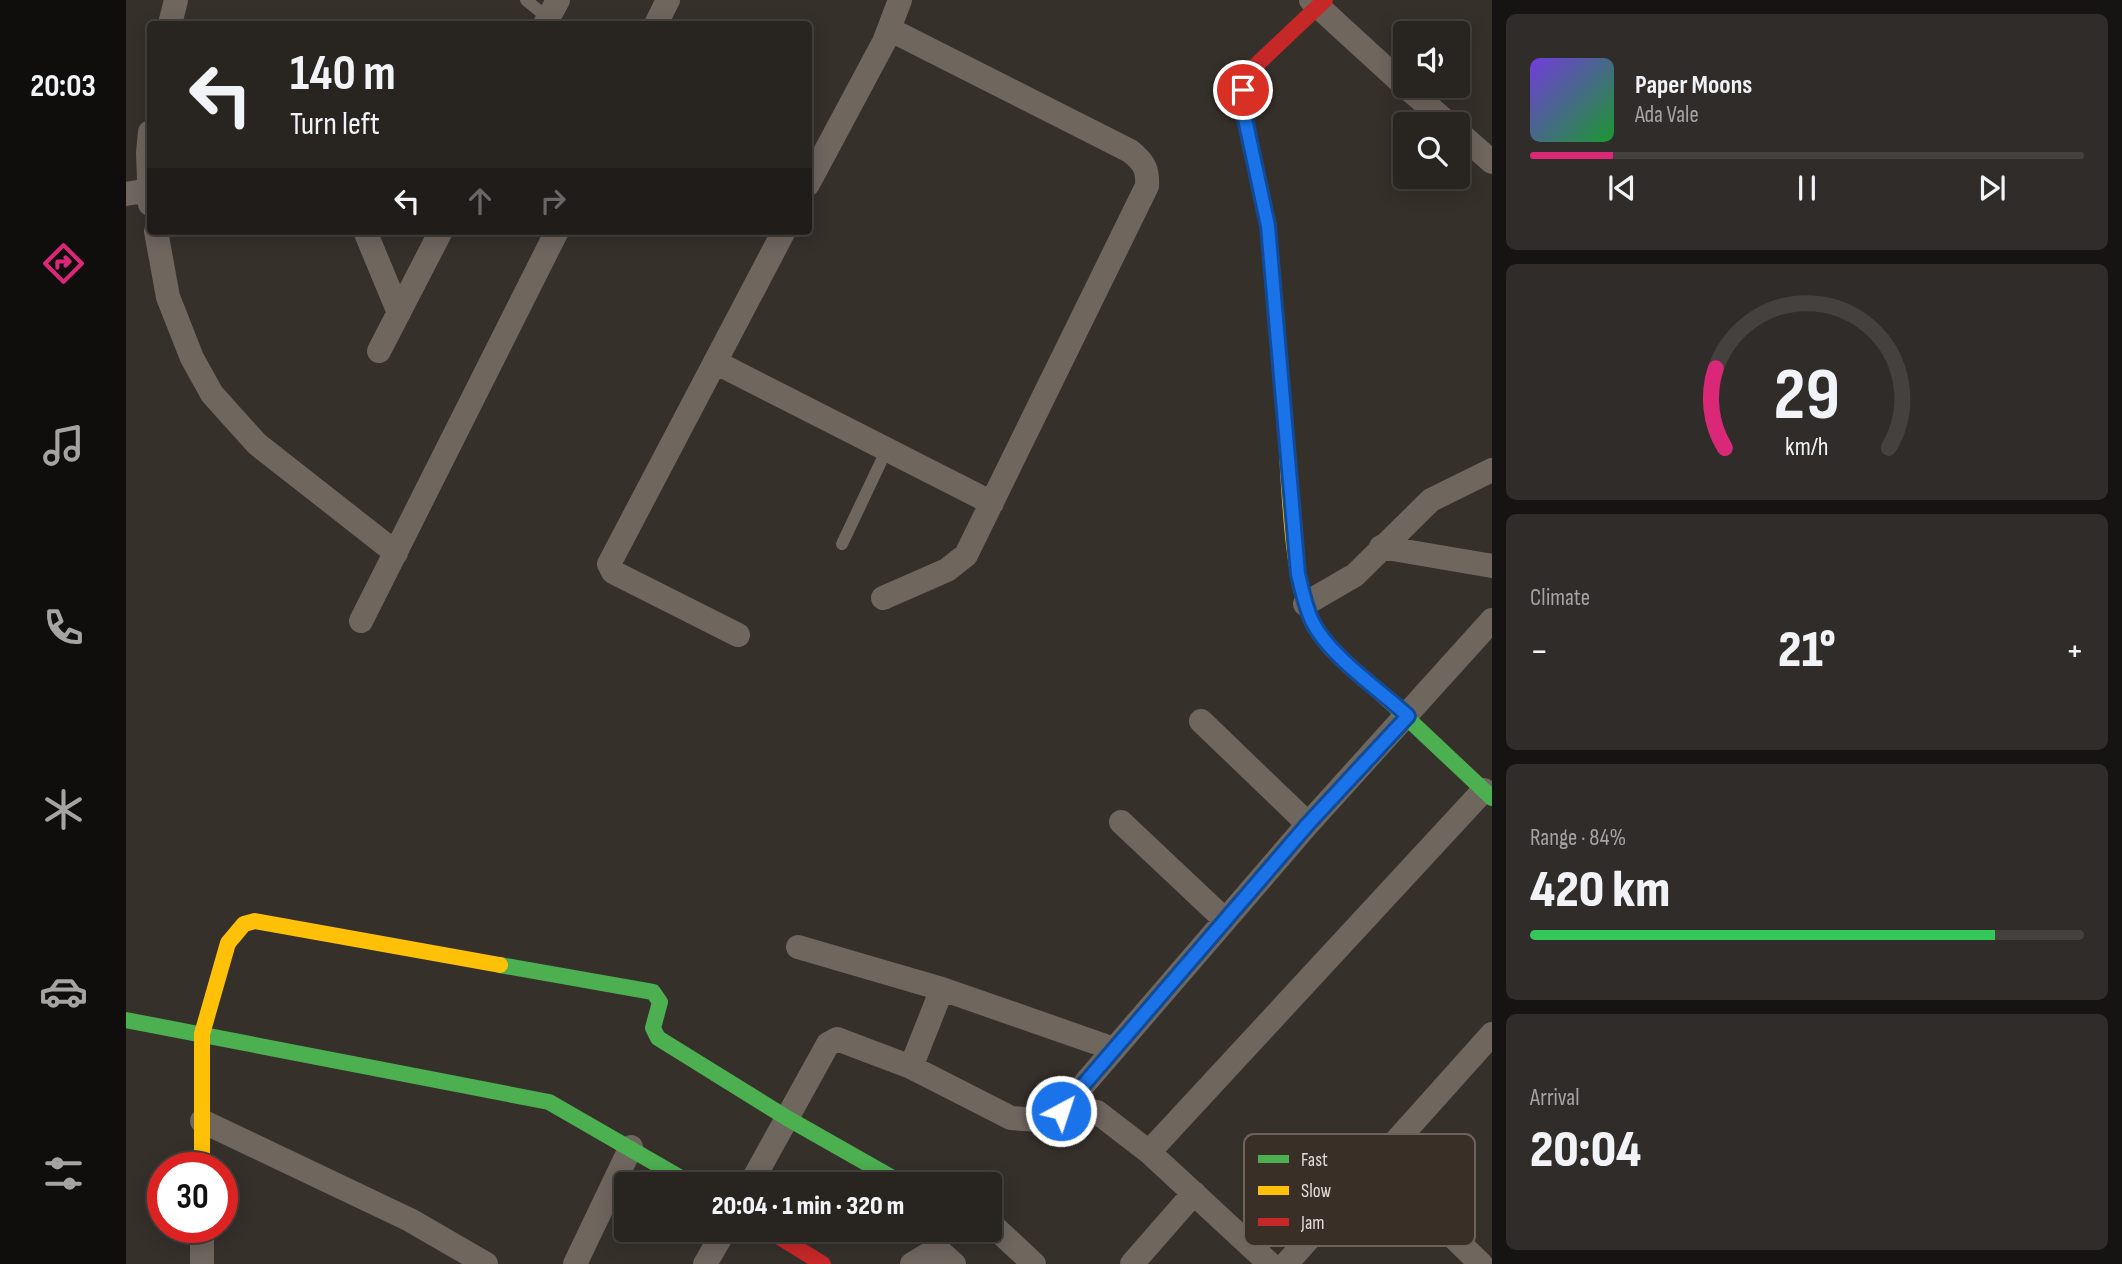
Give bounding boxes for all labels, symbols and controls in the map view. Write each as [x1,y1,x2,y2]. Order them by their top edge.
map controls [1393,21,1470,189]
button: sound [1393,21,1470,98]
text: 140 m [290,45,396,104]
icon: left [175,49,266,140]
pin [1213,60,1273,120]
text: 20:03 [30,67,96,106]
text: Paper Moons [1635,70,1752,101]
icon: arrive [1224,71,1262,109]
text: Ada Vale [1635,101,1699,129]
text: Turn left [290,105,380,144]
button: search [1393,112,1470,189]
icon: previous [1603,169,1641,207]
icon: pause [1788,169,1826,207]
icon: next [1973,169,2011,207]
icon: left [388,182,426,220]
icon: ahead [461,182,499,220]
icon: right [534,182,572,220]
icon: directions [39,239,88,288]
text: 29 [1774,352,1840,440]
icon: music [39,421,88,470]
text: km/h [1785,432,1829,463]
text: Climate [1530,584,1590,612]
icon: phone [39,603,88,652]
text: 21° [1778,619,1836,682]
text: − [1530,629,1549,674]
text: + [2065,629,2084,674]
icon: climate [39,785,88,834]
text: Range · 84% [1530,824,1626,852]
text: 420 km [1530,859,1670,922]
icon: car [39,967,88,1016]
position arrow [1024,1074,1098,1148]
text: Arrival [1530,1084,1579,1112]
text: 20:04 [1530,1119,1641,1182]
legend [1244,1134,1475,1246]
icon: filters [39,1149,88,1198]
text: Fast [1301,1149,1328,1172]
speed limit sign: 30 [147,1152,238,1243]
text: Slow [1301,1180,1331,1203]
text: 20:04 · 1 min · 320 m [712,1191,904,1222]
text: Jam [1300,1212,1324,1235]

